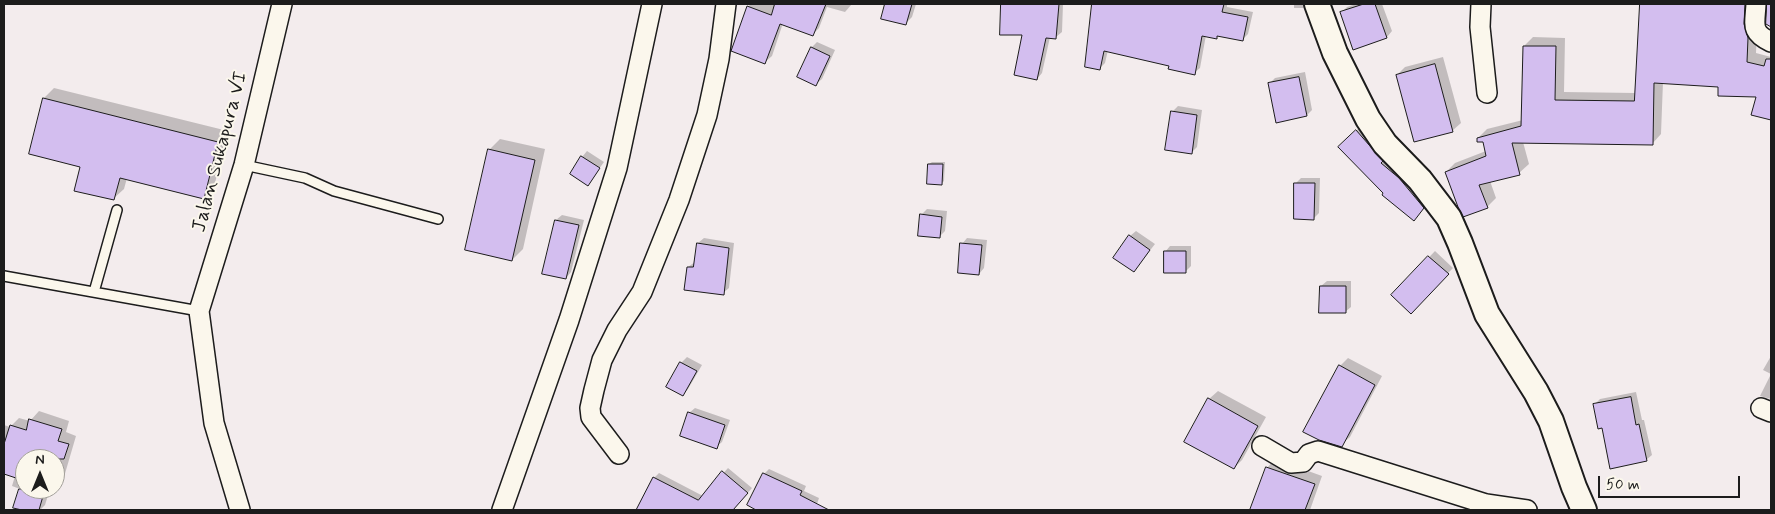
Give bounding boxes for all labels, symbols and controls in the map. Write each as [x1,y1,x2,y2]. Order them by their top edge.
street label: Jalan Sukapura VI [188,69,254,235]
north arrow [15,449,65,499]
text: N [35,451,45,469]
scale bar [1600,466,1742,498]
text: 50 m [1606,475,1640,495]

